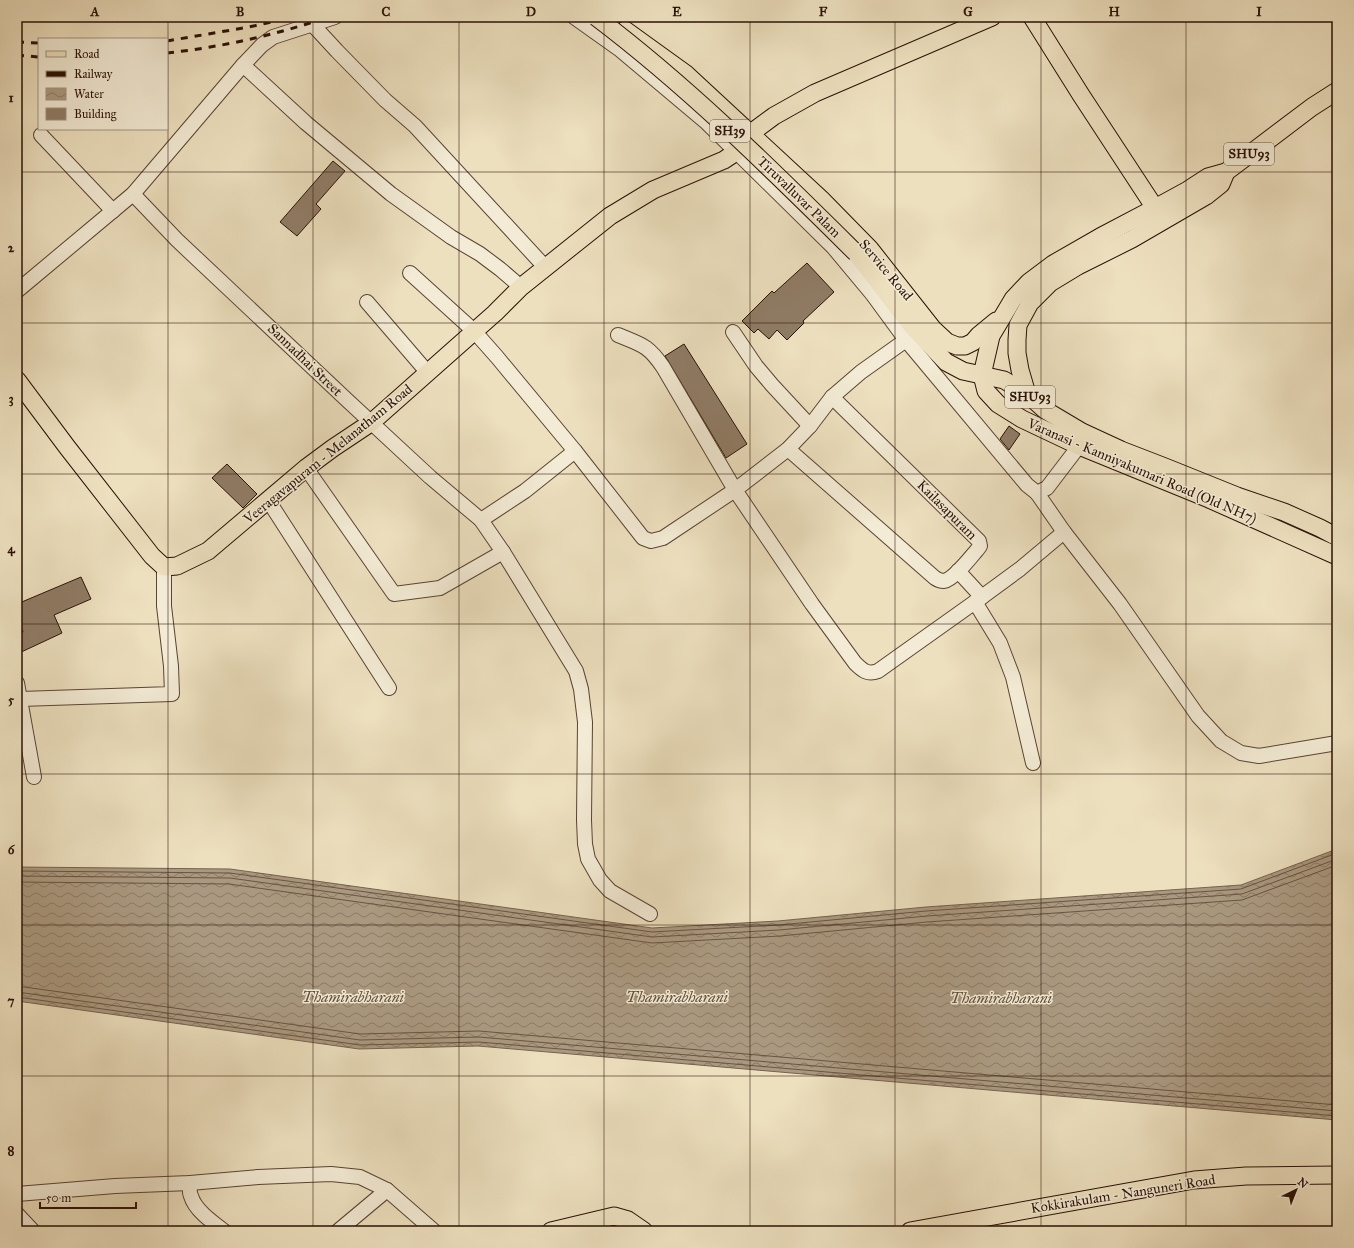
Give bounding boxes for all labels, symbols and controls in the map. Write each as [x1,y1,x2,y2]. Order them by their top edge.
text: A [90,4,100,20]
text: B [236,4,245,20]
text: C [382,4,391,20]
text: D [526,4,536,20]
text: E [672,4,682,20]
text: F [819,4,828,20]
text: G [963,4,973,20]
text: H [1108,4,1120,20]
text: I [1256,4,1262,20]
legend [38,38,168,130]
text: Road [74,47,100,61]
text: Railway [74,67,113,81]
text: Water [74,87,104,101]
text: 1 [8,90,14,106]
text: Building [74,107,117,122]
road number: SH39 [710,120,750,142]
road number: SHU93 [1224,143,1274,165]
street label: Tiruvalluvar Palam [754,153,845,241]
street label: Service Road [856,236,916,304]
text: 2 [8,240,15,256]
street label: Sannadhai Street [264,320,346,400]
street label: Veeragavapuram - Melanatham Road [239,381,416,528]
road number: SHU93 [1005,386,1055,408]
text: 3 [8,391,14,407]
street label: Varanasi - Kanniyakumari Road (Old NH7) [1024,414,1259,528]
street label: Kailasapuram [913,476,981,544]
text: 4 [7,541,15,557]
text: 5 [8,692,15,708]
text: 6 [8,842,16,858]
water label: Thamirabharani [302,988,405,1006]
water label: Thamirabharani [626,988,729,1006]
water label: Thamirabharani [950,989,1053,1007]
text: 7 [8,993,15,1009]
text: 8 [8,1143,15,1159]
north arrow [1276,1170,1316,1210]
street label: Kokkirakulam - Nanguneri Road [1030,1171,1216,1217]
text: N [1295,1175,1311,1191]
scale bar [40,1184,136,1210]
text: 50 m [46,1191,71,1205]

